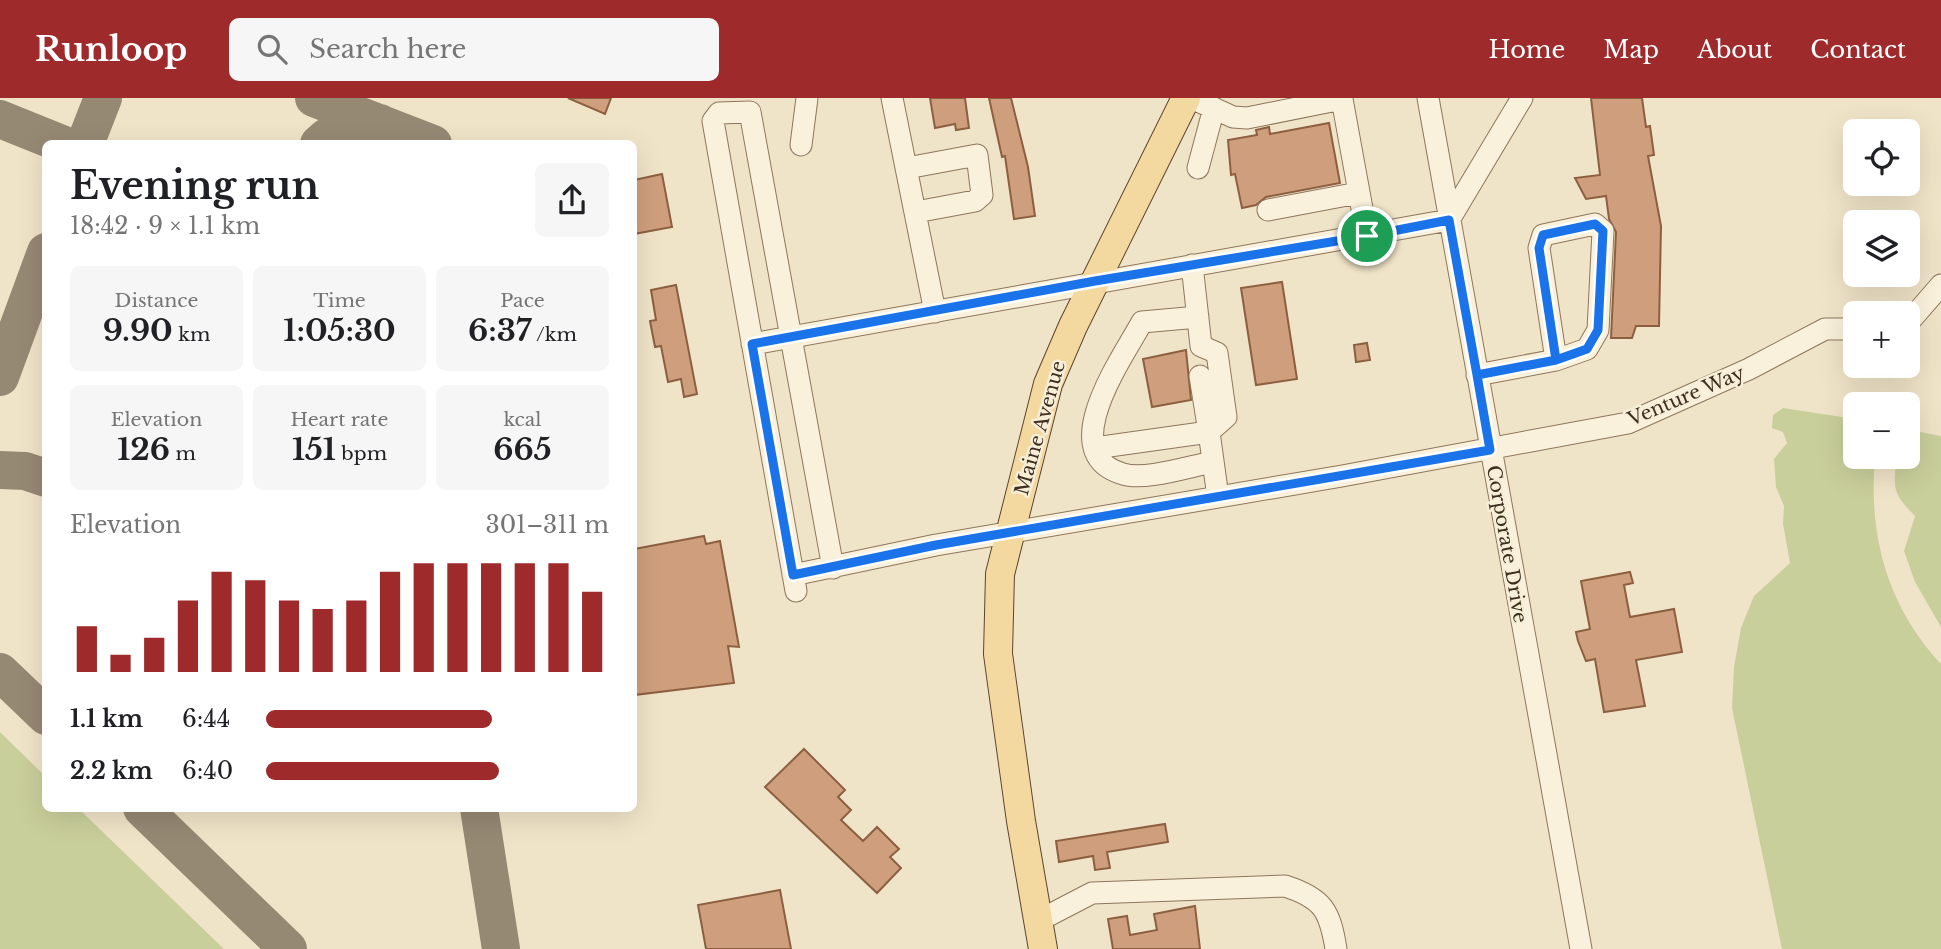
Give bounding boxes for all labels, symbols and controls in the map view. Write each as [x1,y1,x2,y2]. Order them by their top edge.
search box [229,18,719,81]
text: Runloop [35,29,187,70]
icon: search [253,30,291,68]
text: Search here [309,33,466,65]
text: Home [1489,35,1565,64]
text: Map [1603,35,1659,64]
text: About [1697,35,1772,64]
text: Contact [1810,35,1906,64]
map controls [1843,119,1920,469]
button: locate [1843,119,1920,196]
text: Evening run [70,162,319,209]
button: share [535,163,609,237]
pin [1337,206,1397,266]
button: layers [1843,210,1920,287]
text: 18:42 · 9 × 1.1 km [70,212,260,240]
icon: arrive [1348,217,1386,255]
text: Distance [115,289,198,312]
text: Time [313,289,366,312]
text: Pace [500,289,545,312]
button: + [1843,301,1920,378]
text: 9.90 [103,312,173,349]
text: 1:05:30 [283,312,396,349]
text: 6:37 [468,312,531,349]
text: km [173,323,210,346]
text: /km [531,323,577,346]
street label: Maine Avenue [1010,358,1070,498]
street label: Venture Way [1623,361,1748,431]
button: − [1843,392,1920,469]
text: Elevation [111,408,202,431]
text: Heart rate [291,408,388,431]
text: kcal [504,408,541,431]
text: 126 [117,431,170,468]
text: 151 [292,431,336,468]
text: 665 [493,431,552,468]
text: m [170,442,196,465]
text: bpm [336,442,387,465]
street label: Corporate Drive [1482,463,1532,625]
text: Elevation [70,511,181,539]
text: 301–311 m [486,511,609,539]
text: 1.1 km [70,705,143,733]
text: 6:44 [182,705,230,733]
text: 2.2 km [70,757,153,785]
text: 6:40 [182,757,233,785]

